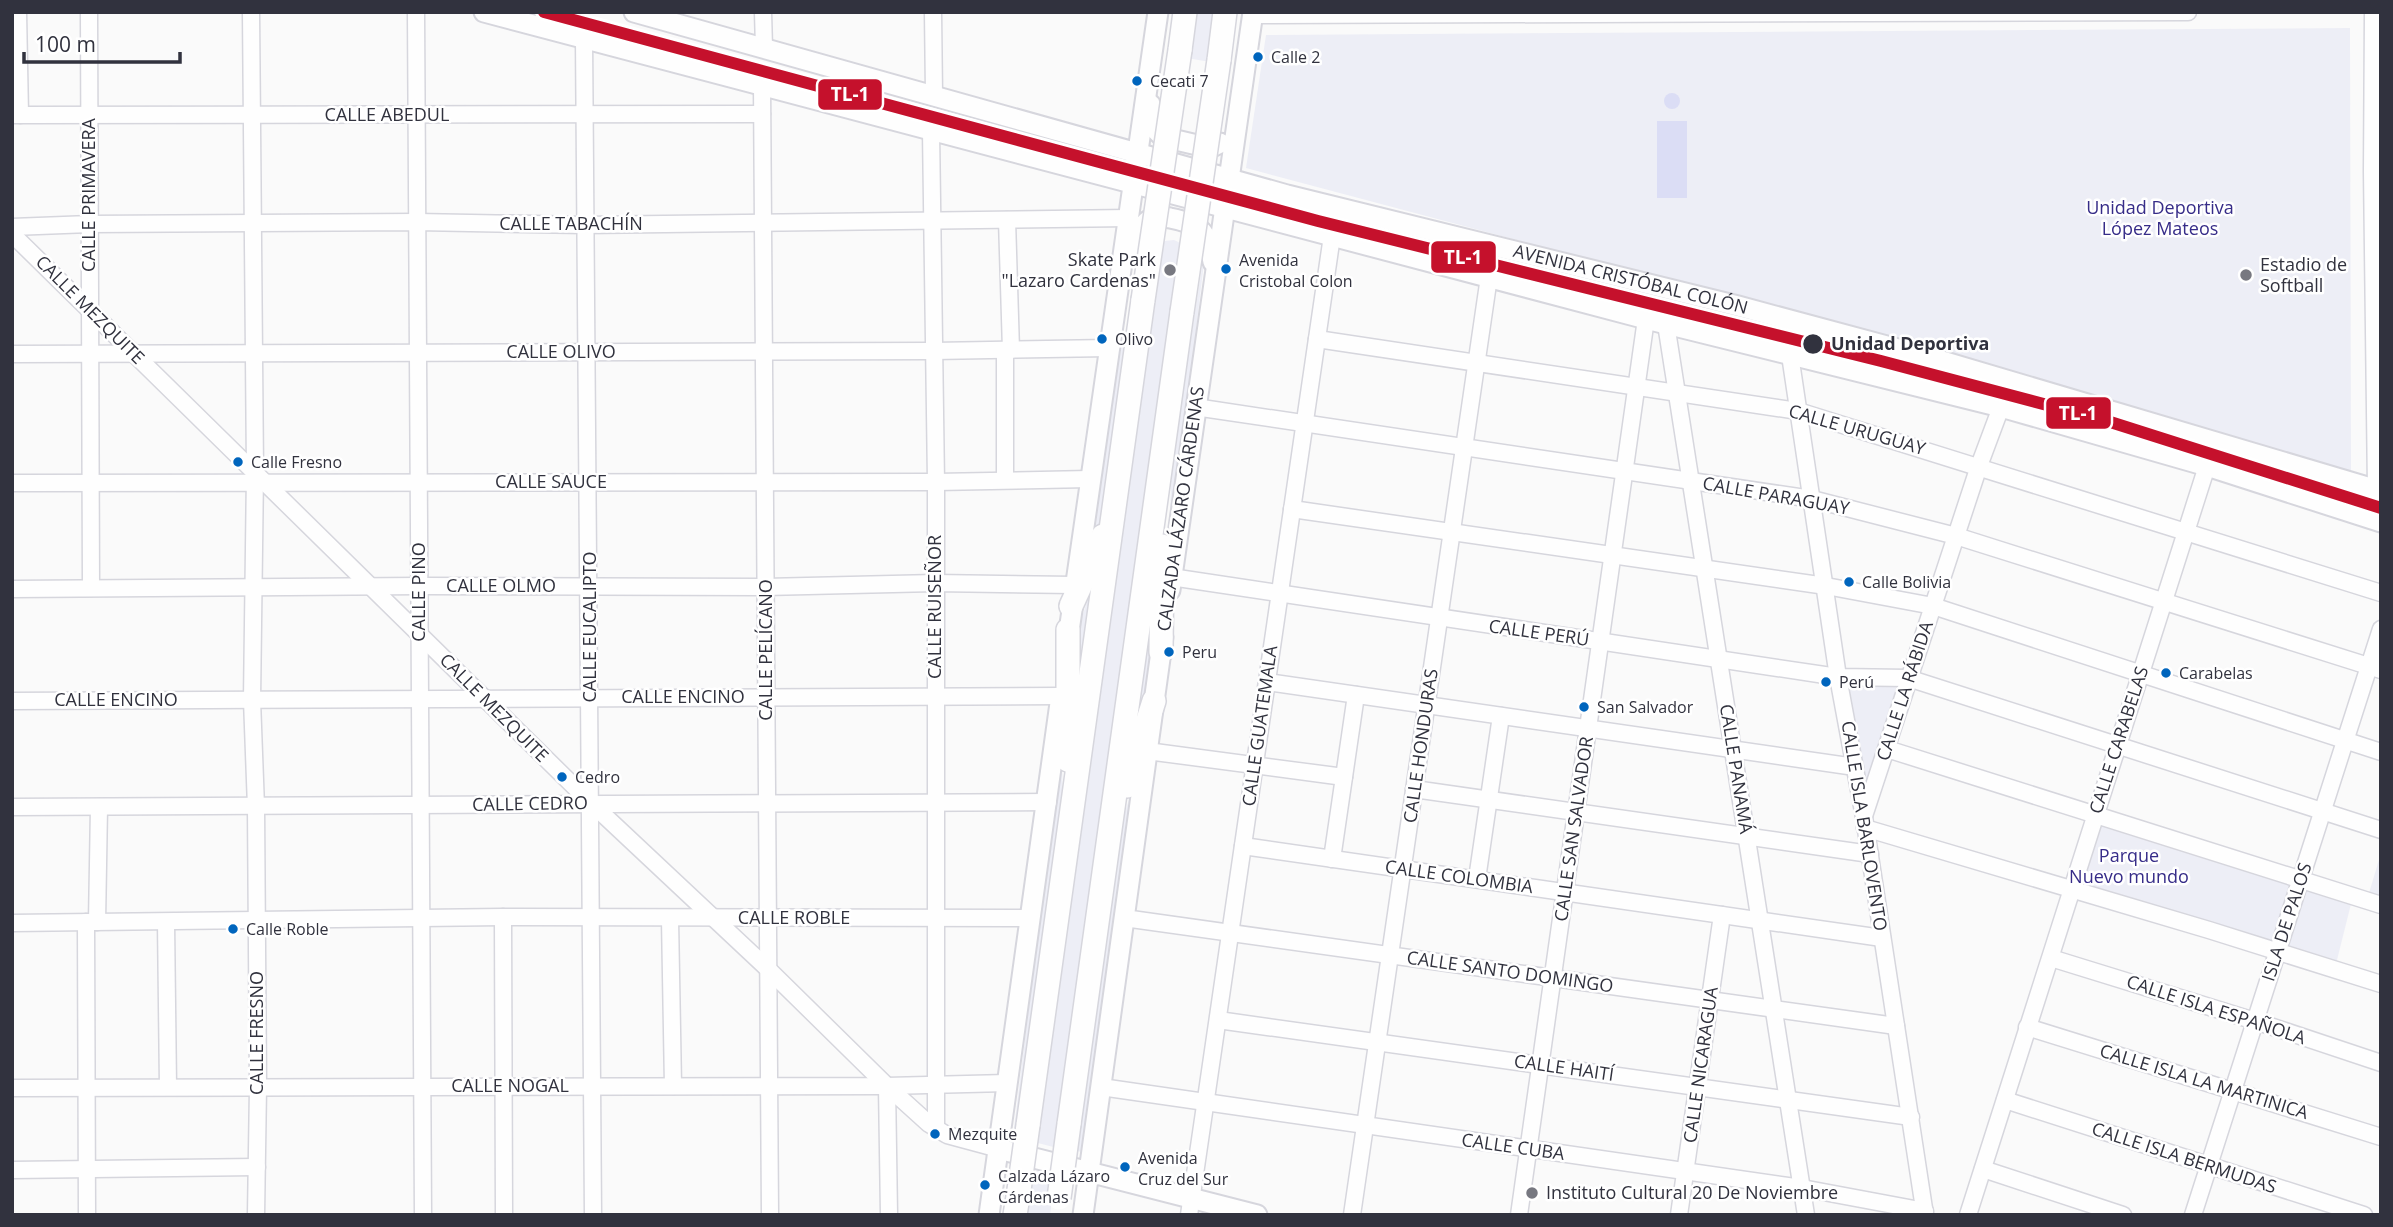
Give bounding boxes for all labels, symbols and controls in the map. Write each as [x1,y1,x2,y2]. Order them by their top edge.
scale bar [24,21,180,65]
text: 100 m [35,30,96,58]
place label: Calle 2 [1271,46,1320,68]
marker: Calle 2 [1251,50,1265,64]
place label: Cecati 7 [1150,70,1209,92]
marker: Cecati 7 [1130,74,1144,88]
line badge: TL-1 [817,78,883,111]
text: TL-1 [831,81,869,107]
street label: CALLE ABEDUL [325,102,449,126]
street label: CALLE PRIMAVERA [76,117,100,272]
park label: Unidad Deportiva López Mateos [2086,195,2234,240]
street label: CALLE TABACHÍN [499,211,643,235]
street label: AVENIDA CRISTÓBAL COLÓN [1511,238,1751,319]
line badge: TL-1 [1430,240,1497,274]
text: TL-1 [1444,244,1482,270]
place label: Skate Park "Lazaro Cardenas" [1002,247,1157,292]
place label: Avenida Cristobal Colon [1239,249,1353,292]
street label: CALLE MEZQUITE [31,250,150,369]
place label: Estadio de Softball [2260,252,2347,297]
marker: Skate Park "Lazaro Cardenas" [1162,262,1178,278]
marker: Avenida Cristobal Colon [1219,262,1233,276]
marker: Estadio de Softball [2238,267,2254,283]
place label: Olivo [1115,328,1153,350]
place label: Unidad Deportiva [1831,331,1989,355]
marker: Olivo [1095,332,1109,346]
marker: Unidad Deportiva [1801,332,1825,356]
street label: CALLE OLIVO [506,339,616,363]
street label: CALZADA LÁZARO CÁRDENAS [1151,385,1209,633]
line badge: TL-1 [2045,396,2112,430]
street label: CALLE URUGUAY [1786,398,1929,460]
text: TL-1 [2059,400,2097,426]
place label: Calle Fresno [251,451,342,473]
marker: Calle Fresno [231,455,245,469]
street label: CALLE SAUCE [495,469,607,493]
street label: CALLE PARAGUAY [1701,470,1852,520]
street label: CALLE RUISEÑOR [922,535,946,679]
street label: CALLE PINO [406,542,430,642]
street label: CALLE EUCALIPTO [577,551,601,703]
place label: Calle Bolivia [1862,571,1951,593]
street label: CALLE OLMO [446,573,556,597]
marker: Calle Bolivia [1842,575,1856,589]
street label: CALLE PELÍCANO [753,579,777,721]
street label: CALLE PERÚ [1487,613,1591,651]
street label: CALLE LA RÁBIDA [1870,617,1938,763]
place label: Peru [1182,641,1217,663]
street label: CALLE GUATEMALA [1236,643,1282,808]
marker: Peru [1162,645,1176,659]
street label: CALLE MEZQUITE [435,648,554,767]
place label: Carabelas [2179,662,2253,684]
street label: CALLE CARABELAS [2083,663,2153,816]
marker: Carabelas [2159,666,2173,680]
street label: CALLE HONDURAS [1397,667,1443,825]
place label: Perú [1839,671,1874,693]
marker: Perú [1819,675,1833,689]
street label: CALLE ENCINO [621,684,745,708]
street label: CALLE ENCINO [54,687,178,711]
place label: San Salvador [1597,696,1694,718]
marker: San Salvador [1577,700,1591,714]
street label: CALLE PANAMÁ [1715,702,1759,836]
street label: CALLE ISLA BARLOVENTO [1837,719,1893,933]
street label: CALLE SAN SALVADOR [1548,735,1598,923]
place label: Cedro [575,766,620,788]
marker: Cedro [555,770,569,784]
street label: CALLE CEDRO [472,790,588,816]
park label: Parque Nuevo mundo [2069,843,2189,888]
street label: CALLE COLOMBIA [1384,854,1535,898]
street label: ISLA DE PALOS [2256,859,2317,984]
street label: CALLE ROBLE [738,905,850,929]
place label: Calle Roble [246,918,329,940]
marker: Calle Roble [226,922,240,936]
street label: CALLE SANTO DOMINGO [1405,945,1615,997]
street label: CALLE ISLA ESPAÑOLA [2124,969,2310,1050]
street label: CALLE FRESNO [244,971,268,1095]
street label: CALLE NICARAGUA [1677,985,1723,1145]
street label: CALLE ISLA LA MARTINICA [2097,1038,2312,1124]
street label: CALLE HAITÍ [1513,1048,1617,1086]
street label: CALLE NOGAL [451,1073,569,1097]
street label: CALLE ISLA BERMUDAS [2089,1116,2280,1198]
place label: Mezquite [948,1123,1017,1145]
marker: Mezquite [928,1127,942,1141]
street label: CALLE CUBA [1460,1127,1567,1165]
place label: Avenida Cruz del Sur [1138,1147,1229,1190]
marker: Avenida Cruz del Sur [1118,1160,1132,1174]
place label: Calzada Lázaro Cárdenas [998,1165,1110,1208]
marker: Calzada Lázaro Cárdenas [978,1178,992,1192]
place label: Instituto Cultural 20 De Noviembre [1546,1180,1838,1204]
marker: Instituto Cultural 20 De Noviembre [1524,1185,1540,1201]

